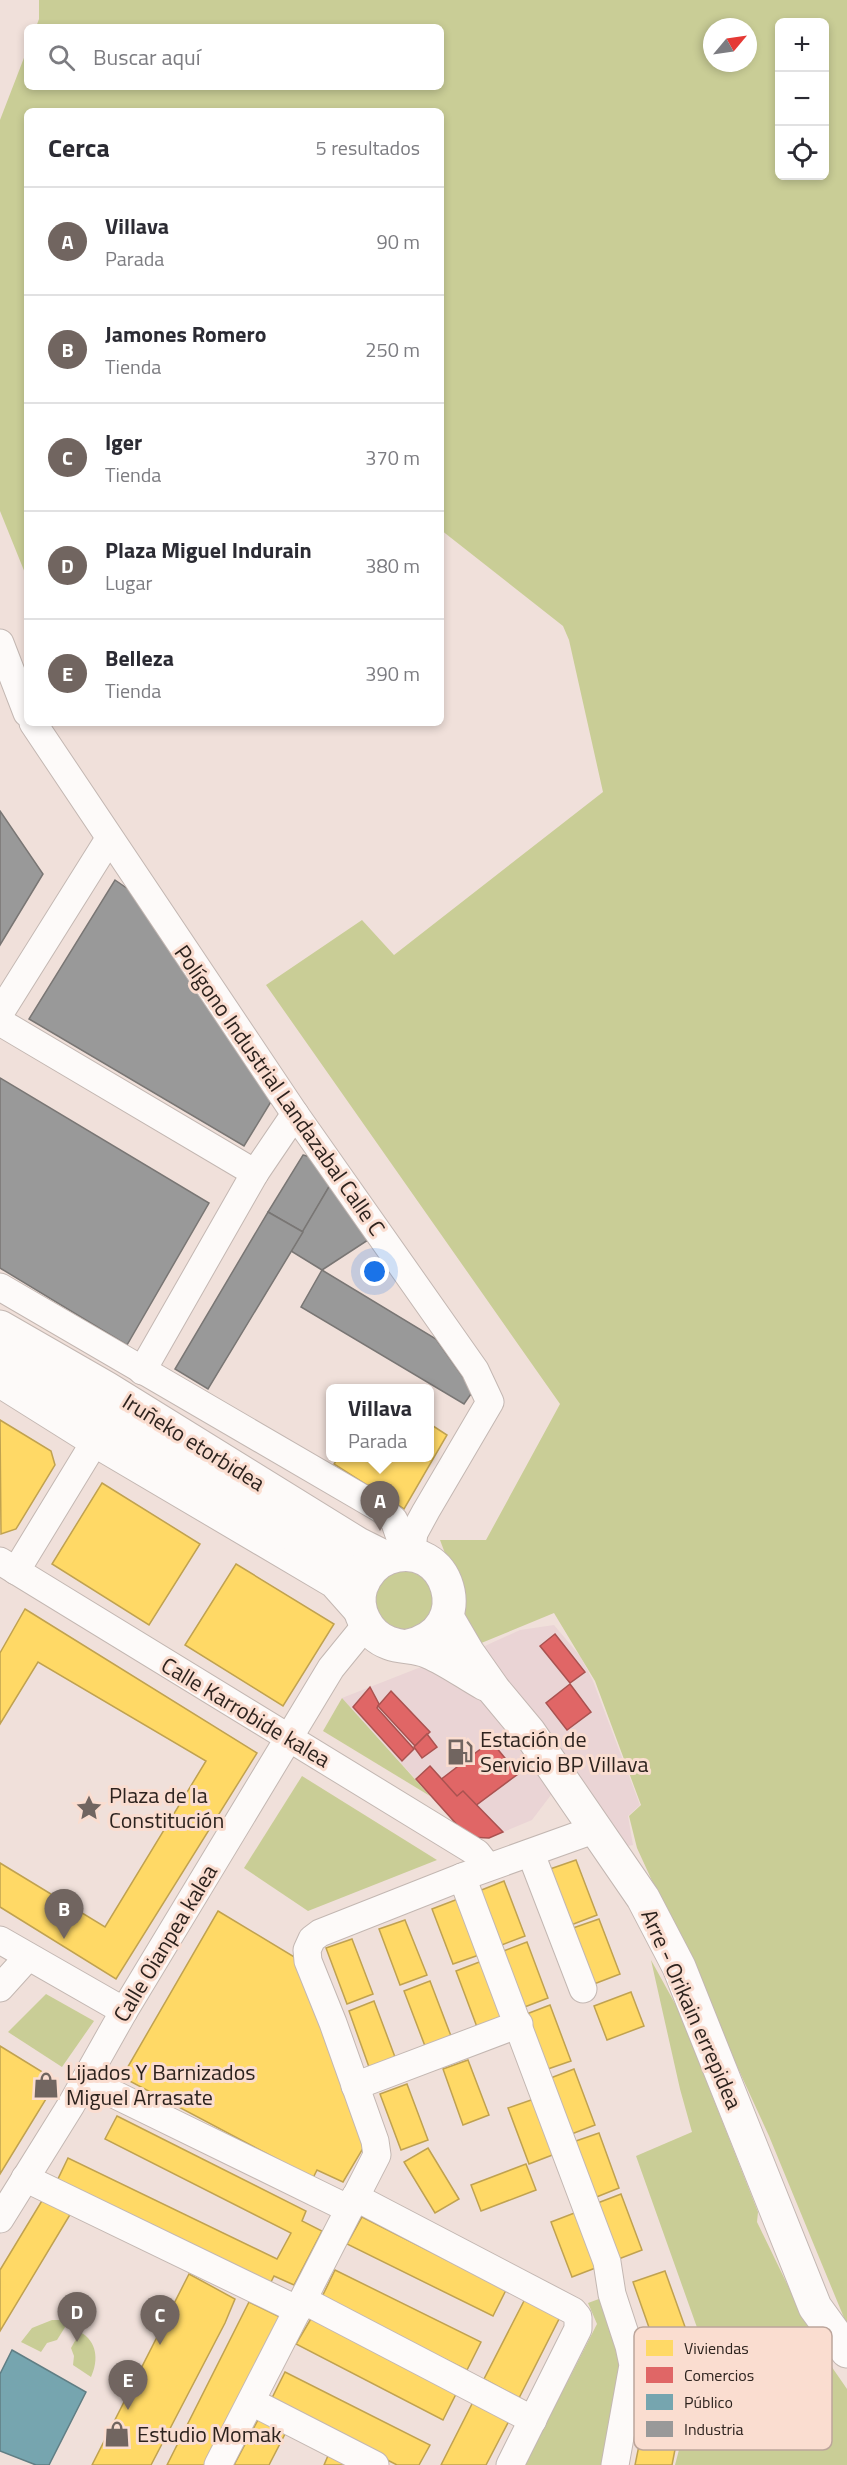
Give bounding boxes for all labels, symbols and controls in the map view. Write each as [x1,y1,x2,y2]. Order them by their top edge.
north arrow [703,18,757,72]
map controls [775,18,829,180]
button: + [775,18,829,72]
search box [24,24,444,90]
text: Buscar aquí [93,40,201,74]
icon: search [45,41,78,74]
button: − [775,72,829,126]
button: locate [775,126,829,180]
text: Cerca [48,128,110,167]
text: 5 resultados [316,132,420,163]
text: Villava [105,209,169,243]
text: A [61,226,74,257]
text: 90 m [376,226,420,257]
text: Parada [105,243,164,274]
text: Jamones Romero [105,317,266,351]
text: B [61,334,74,365]
text: 250 m [365,334,420,365]
text: Tienda [105,351,161,382]
text: Iger [105,425,142,459]
text: C [62,442,73,473]
text: 370 m [365,442,420,473]
text: Tienda [105,459,161,490]
text: Plaza Miguel Indurain [105,533,312,567]
text: D [61,550,74,581]
text: 380 m [365,550,420,581]
text: Lugar [105,567,152,598]
text: Belleza [105,641,174,675]
text: E [62,658,73,689]
text: 390 m [365,658,420,689]
text: Tienda [105,675,161,706]
street label: Polígono Industrial Landazabal Calle C [166,938,394,1242]
your location [360,1257,389,1286]
popup [326,1384,434,1462]
street label: Iruñeko etorbidea [116,1385,272,1499]
text: Villava [348,1391,412,1425]
text: Parada [348,1425,407,1456]
pin: A [360,1482,400,1531]
street label: Calle Karrobide kalea [155,1648,337,1776]
place label: Estación de Servicio BP Villava [480,1722,648,1781]
fuel station icon: Estación de Servicio BP Villava [445,1737,475,1767]
place label: Plaza de la Constitución [109,1778,224,1837]
place icon: Plaza de la Constitución [74,1793,104,1823]
street label: Calle Oianpea kalea [104,1858,226,2028]
pin: B [44,1890,84,1939]
street label: Arre - Orikain errepidea [633,1903,751,2115]
place label: Lijados Y Barnizados Miguel Arrasate [66,2055,256,2114]
shop icon: Lijados Y Barnizados Miguel Arrasate [31,2070,61,2100]
pin: D [58,2292,97,2342]
pin: C [140,2296,180,2345]
legend [634,2327,832,2450]
text: Viviendas [684,2336,749,2360]
pin: E [108,2360,148,2410]
text: Comercios [684,2363,754,2387]
text: Público [684,2390,733,2414]
place label: Estudio Momak [137,2417,282,2451]
text: Industria [684,2417,744,2441]
shop icon: Estudio Momak [102,2419,132,2449]

